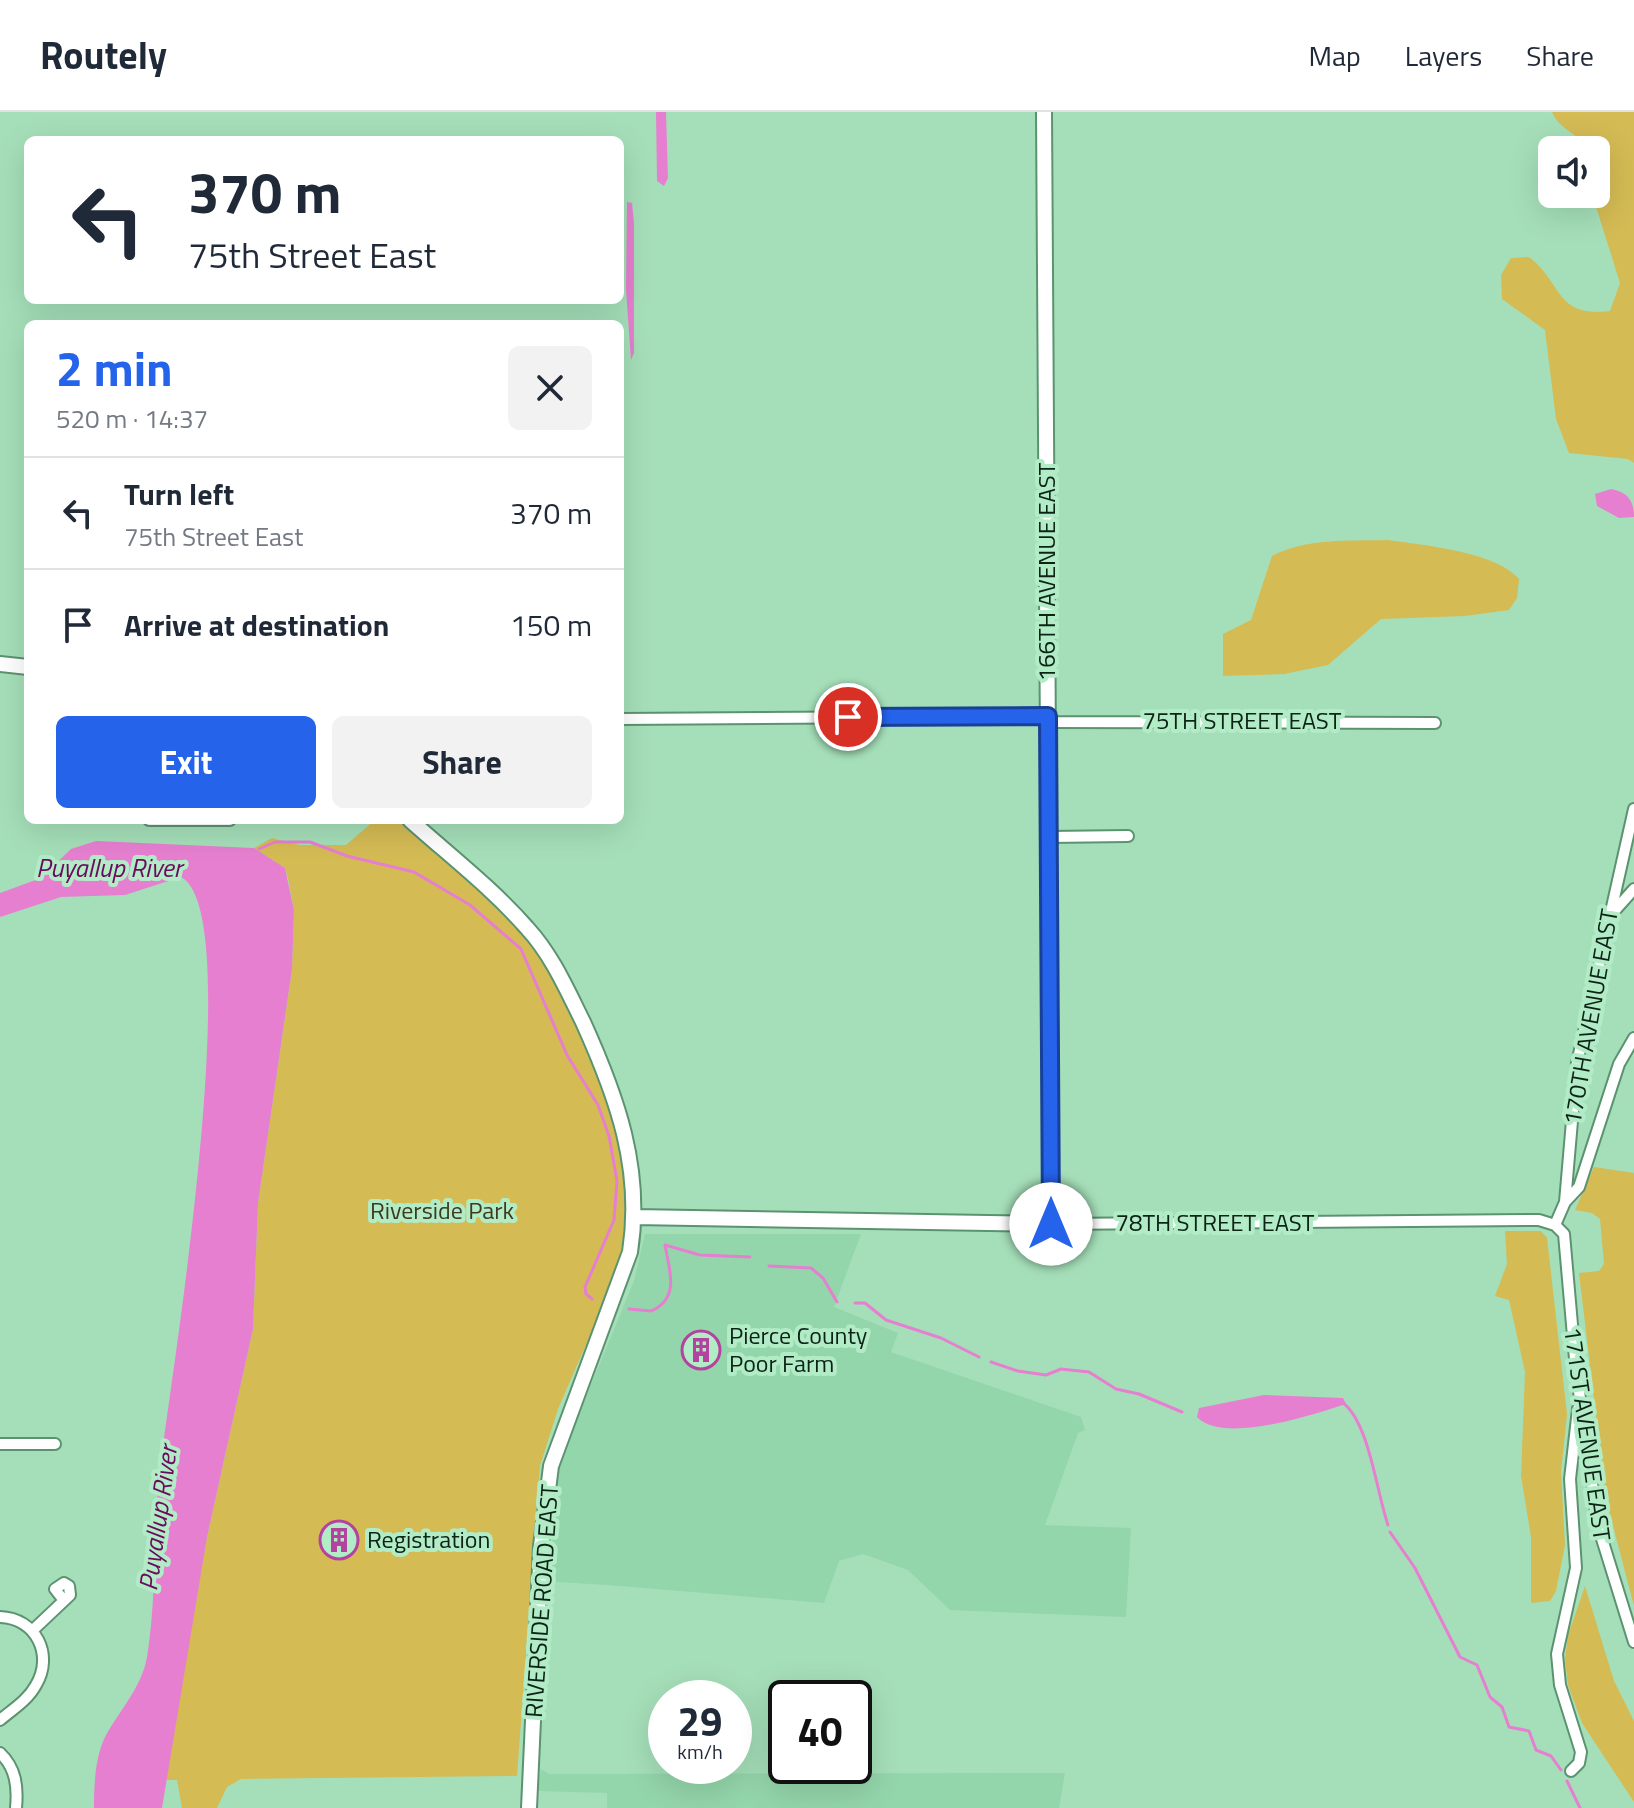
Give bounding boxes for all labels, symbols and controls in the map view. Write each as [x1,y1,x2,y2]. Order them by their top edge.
text: Routely [40,26,167,84]
text: Map [1308,34,1361,77]
text: Layers [1405,34,1482,77]
text: Share [1526,34,1594,77]
map controls [1538,136,1610,208]
button: sound [1538,136,1610,208]
text: 370 m [188,150,341,235]
icon: left [56,168,160,272]
text: 75th Street East [188,227,436,282]
text: 2 min [56,332,173,405]
button: close [508,346,592,430]
text: 520 m · 14:37 [56,399,208,438]
street label: 166TH AVENUE EAST [1028,462,1064,681]
text: Turn left [124,471,234,517]
text: 370 m [510,490,592,536]
icon: left [56,491,100,535]
text: 75th Street East [124,517,303,556]
text: Arrive at destination [124,602,389,648]
text: 150 m [510,602,592,648]
icon: arrive [56,603,100,647]
pin [814,683,882,751]
icon: arrive [826,695,870,739]
street label: 75TH STREET EAST [1143,702,1342,738]
button: Exit [56,716,316,808]
button: Share [332,716,592,808]
water label: Puyallup River [36,848,185,887]
street label: 170TH AVENUE EAST [1553,906,1627,1128]
position arrow [1009,1182,1093,1266]
park label: Riverside Park [370,1192,515,1228]
street label: 78TH STREET EAST [1116,1204,1315,1240]
place label: Pierce County Poor Farm [729,1317,868,1381]
street label: 171ST AVENUE EAST [1555,1325,1621,1543]
building icon: Pierce County Poor Farm [680,1329,722,1371]
water label: Puyallup River [128,1440,187,1593]
street label: RIVERSIDE ROAD EAST [515,1483,567,1719]
building icon: Registration [318,1519,360,1561]
place label: Registration [367,1521,490,1557]
speed limit sign: 40 [768,1680,872,1784]
text: 29 [678,1691,722,1752]
text: km/h [677,1736,723,1767]

